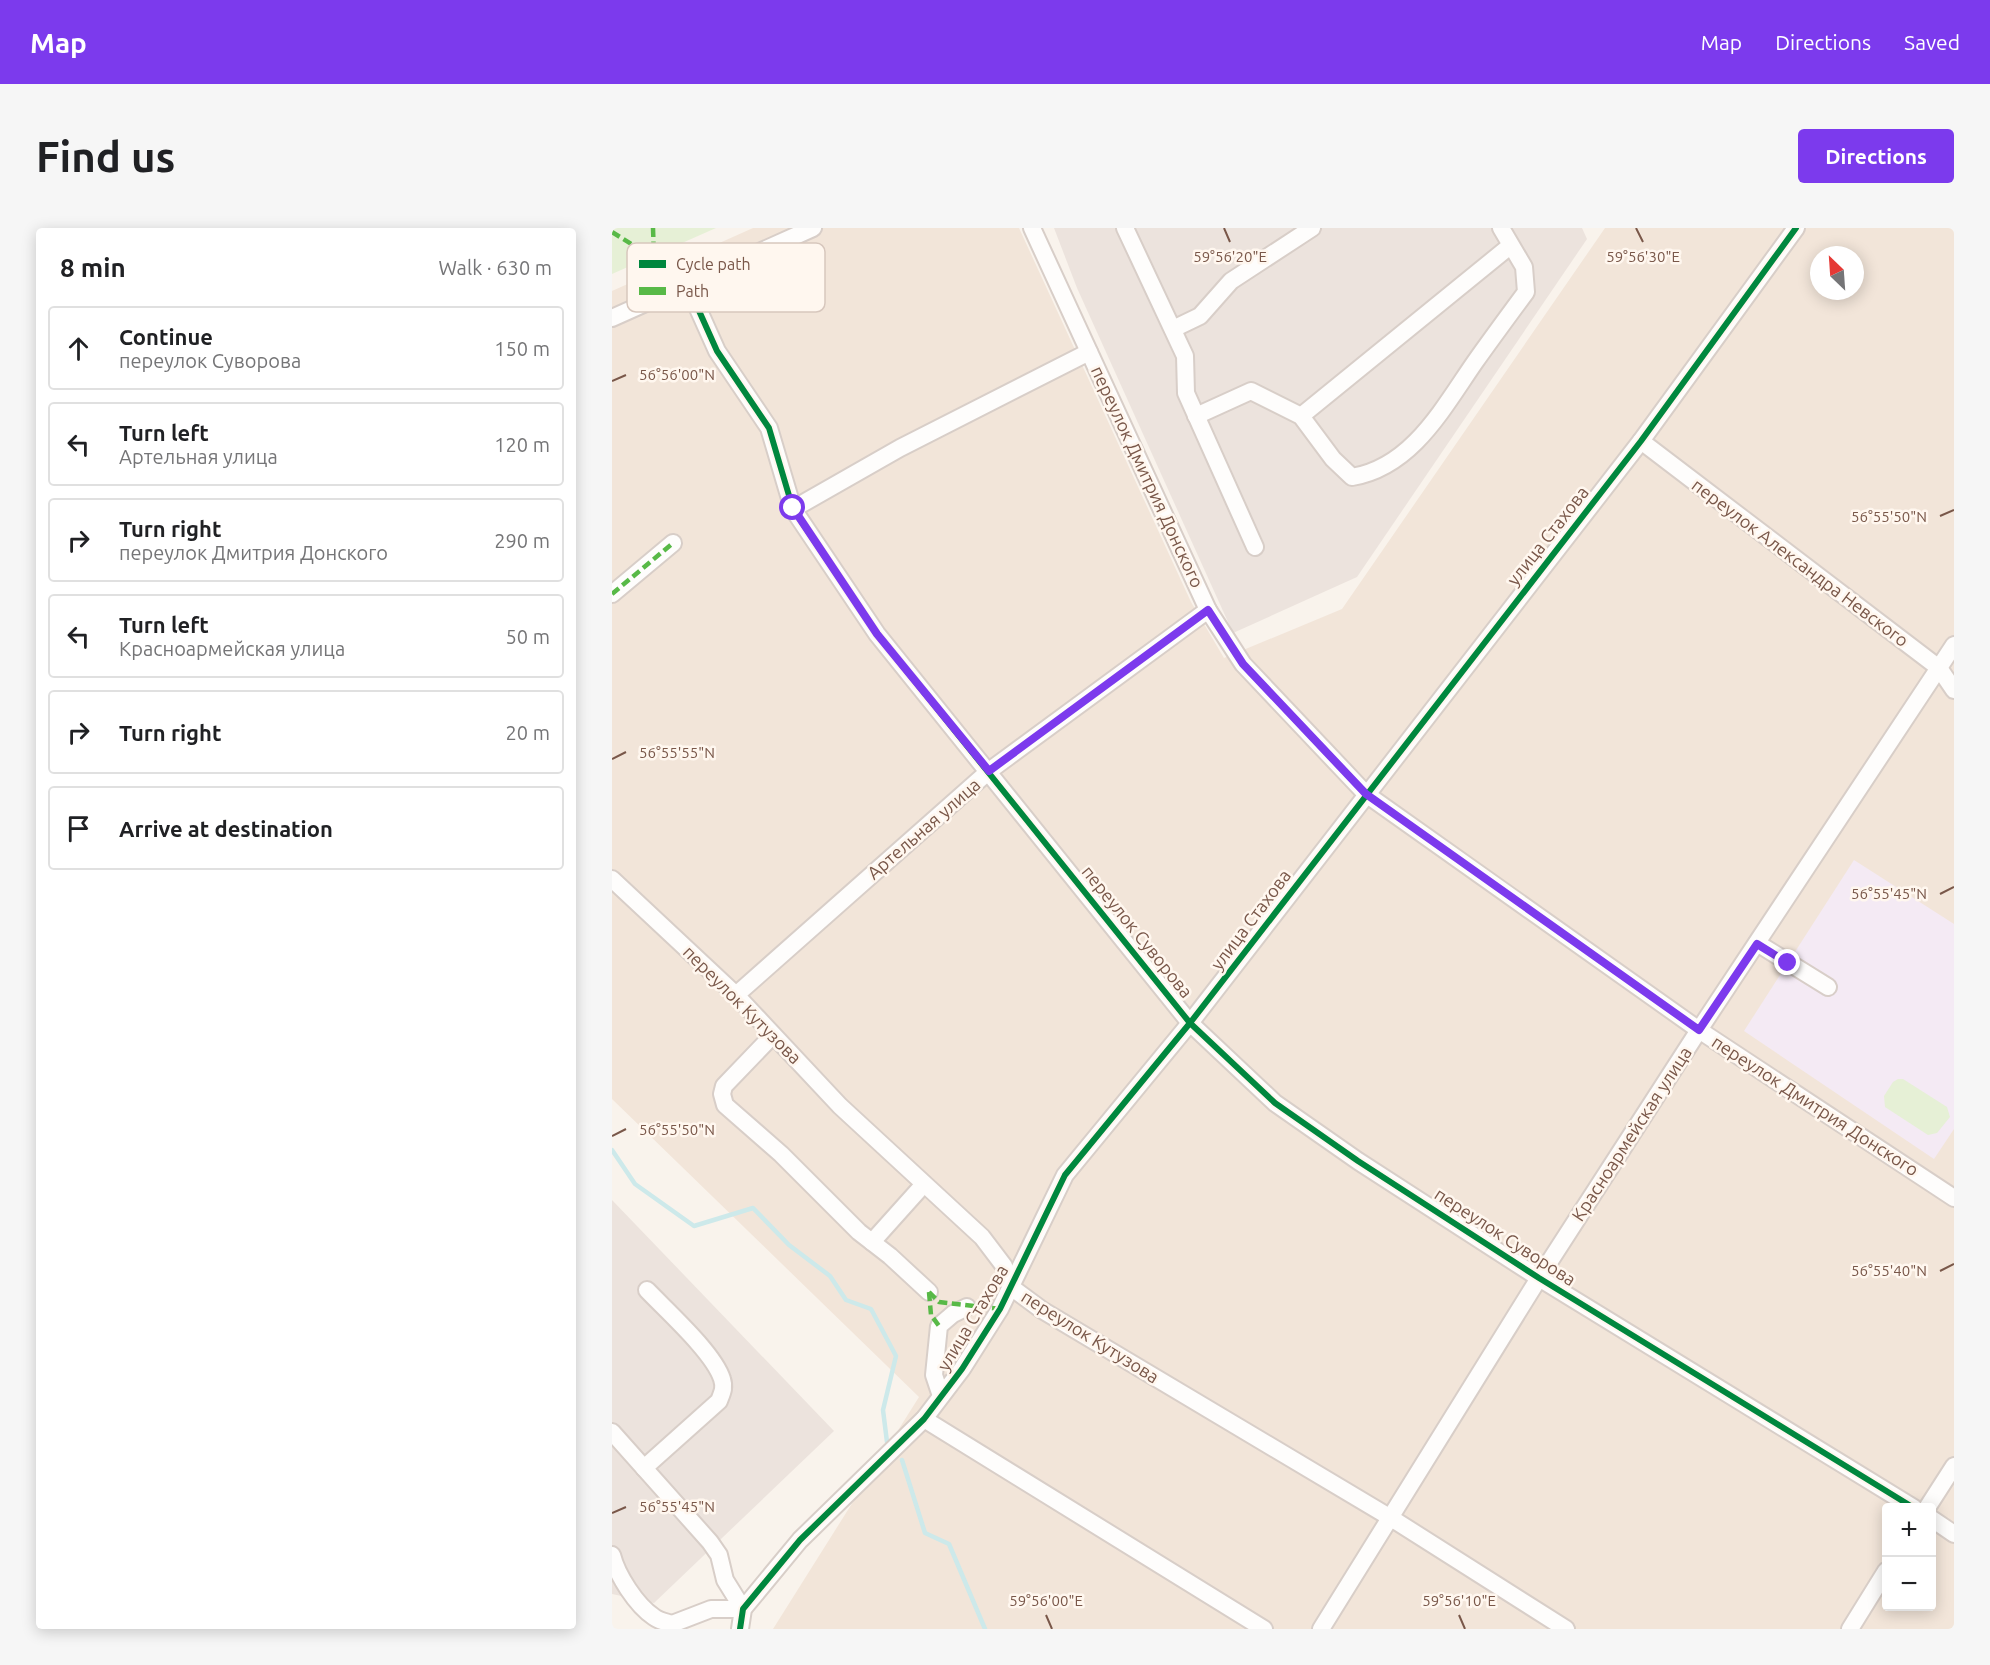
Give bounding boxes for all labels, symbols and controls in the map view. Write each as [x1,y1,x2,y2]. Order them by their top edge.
text: Map [30,27,87,58]
text: Map [1701,30,1742,54]
text: Directions [1775,30,1871,54]
text: Saved [1904,30,1960,54]
button: Directions [1798,129,1954,183]
text: Find us [36,133,175,180]
legend [627,243,825,312]
north arrow [1810,246,1864,300]
text: 59°56'20"E [1193,248,1267,265]
text: 59°56'30"E [1606,248,1680,265]
text: 8 min [60,253,126,282]
text: Cycle path [676,255,751,273]
text: Walk · 630 m [439,256,552,279]
text: Path [676,282,709,300]
text: Continue [119,324,213,349]
icon: ahead [62,332,95,365]
text: 150 m [494,337,550,360]
text: переулок Суворова [119,349,301,372]
street label: переулок Дмитрия Донского [1088,363,1208,590]
text: 56°56'00"N [639,366,715,383]
text: Turn left [119,420,209,445]
icon: left [62,428,95,461]
text: 120 m [494,433,550,456]
text: Артельная улица [119,445,278,468]
street label: переулок Александра Невского [1688,474,1913,650]
street label: улица Стахова [1502,482,1592,589]
route start [779,494,805,520]
text: 56°55'50"N [1851,508,1927,525]
text: Turn right [119,516,221,541]
icon: right [62,524,95,557]
text: 290 m [494,529,550,552]
text: переулок Дмитрия Донского [119,541,388,564]
text: Turn left [119,612,209,637]
icon: left [62,620,95,653]
text: 50 m [506,625,550,648]
text: Красноармейская улица [119,637,345,660]
icon: right [62,716,95,749]
text: Turn right [119,720,221,745]
text: 20 m [506,721,550,744]
text: 56°55'55"N [639,744,715,761]
street label: Артельная улица [863,774,984,883]
icon: arrive [62,812,95,845]
text: Arrive at destination [119,816,333,841]
street label: переулок Суворова [1078,861,1197,1001]
street label: улица Стахова [1206,865,1294,973]
text: 56°55'45"N [1851,885,1927,902]
street label: переулок Кутузова [680,941,806,1067]
route end [1774,949,1800,975]
street label: переулок Дмитрия Донского [1709,1031,1922,1179]
street label: Красноармейская улица [1567,1043,1695,1224]
text: 56°55'50"N [639,1121,715,1138]
street label: переулок Суворова [1431,1183,1580,1289]
street label: улица Стахова [933,1261,1012,1374]
text: 56°55'40"N [1851,1262,1927,1279]
street label: переулок Кутузова [1018,1286,1163,1387]
text: 56°55'45"N [639,1498,715,1515]
map controls [1882,1503,1936,1611]
button: + [1882,1503,1936,1557]
button: − [1882,1557,1936,1611]
text: 59°56'00"E [1009,1592,1083,1609]
text: 59°56'10"E [1422,1592,1496,1609]

